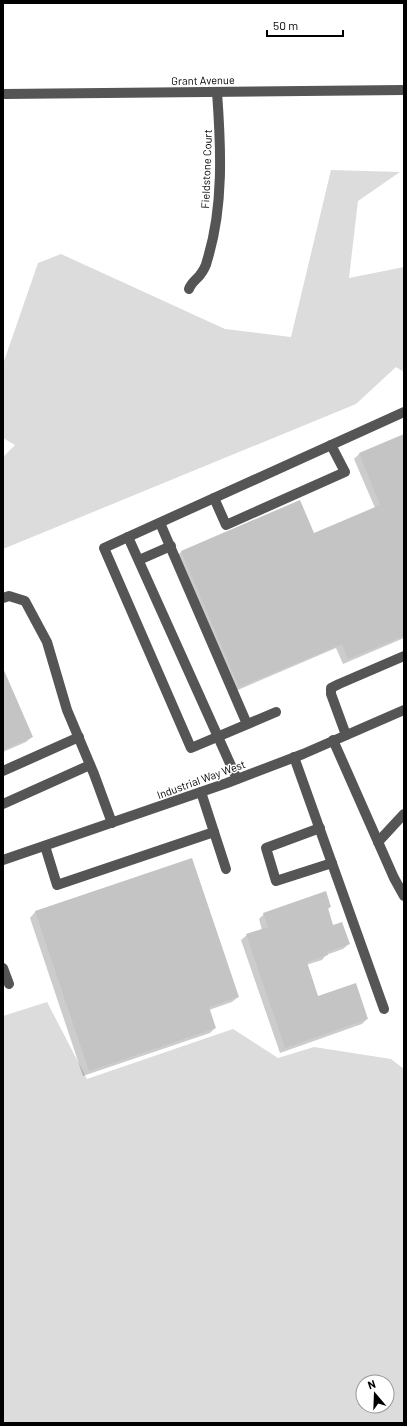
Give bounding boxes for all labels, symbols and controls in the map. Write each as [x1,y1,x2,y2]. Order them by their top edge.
scale bar [267,12,343,38]
text: 50 m [273,18,298,32]
street label: Grant Avenue [171,73,235,87]
street label: Fieldstone Court [198,129,214,209]
street label: Industrial Way West [155,757,247,801]
north arrow [355,1374,395,1414]
text: N [366,1377,377,1391]

